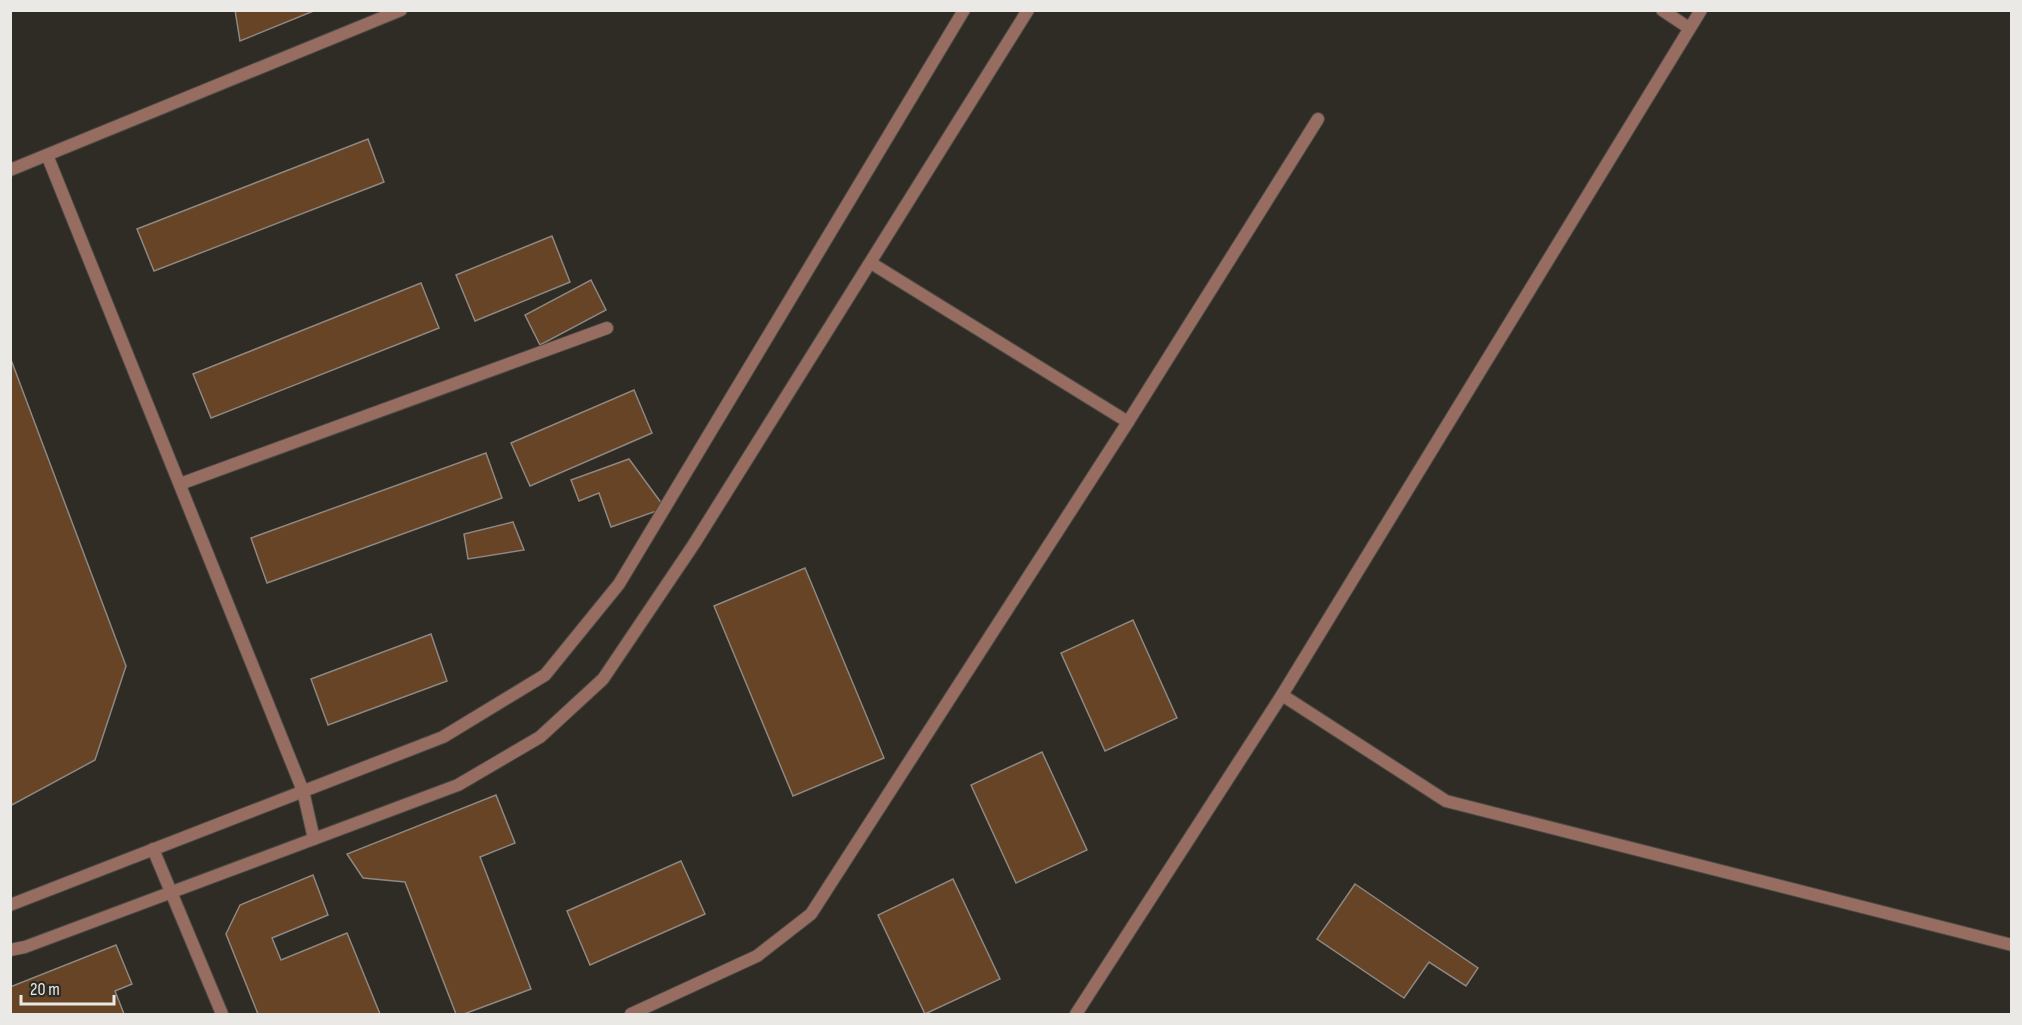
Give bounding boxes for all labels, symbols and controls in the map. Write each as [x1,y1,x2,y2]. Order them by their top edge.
scale bar [21,968,114,1006]
text: 20 m [30,979,60,1000]

